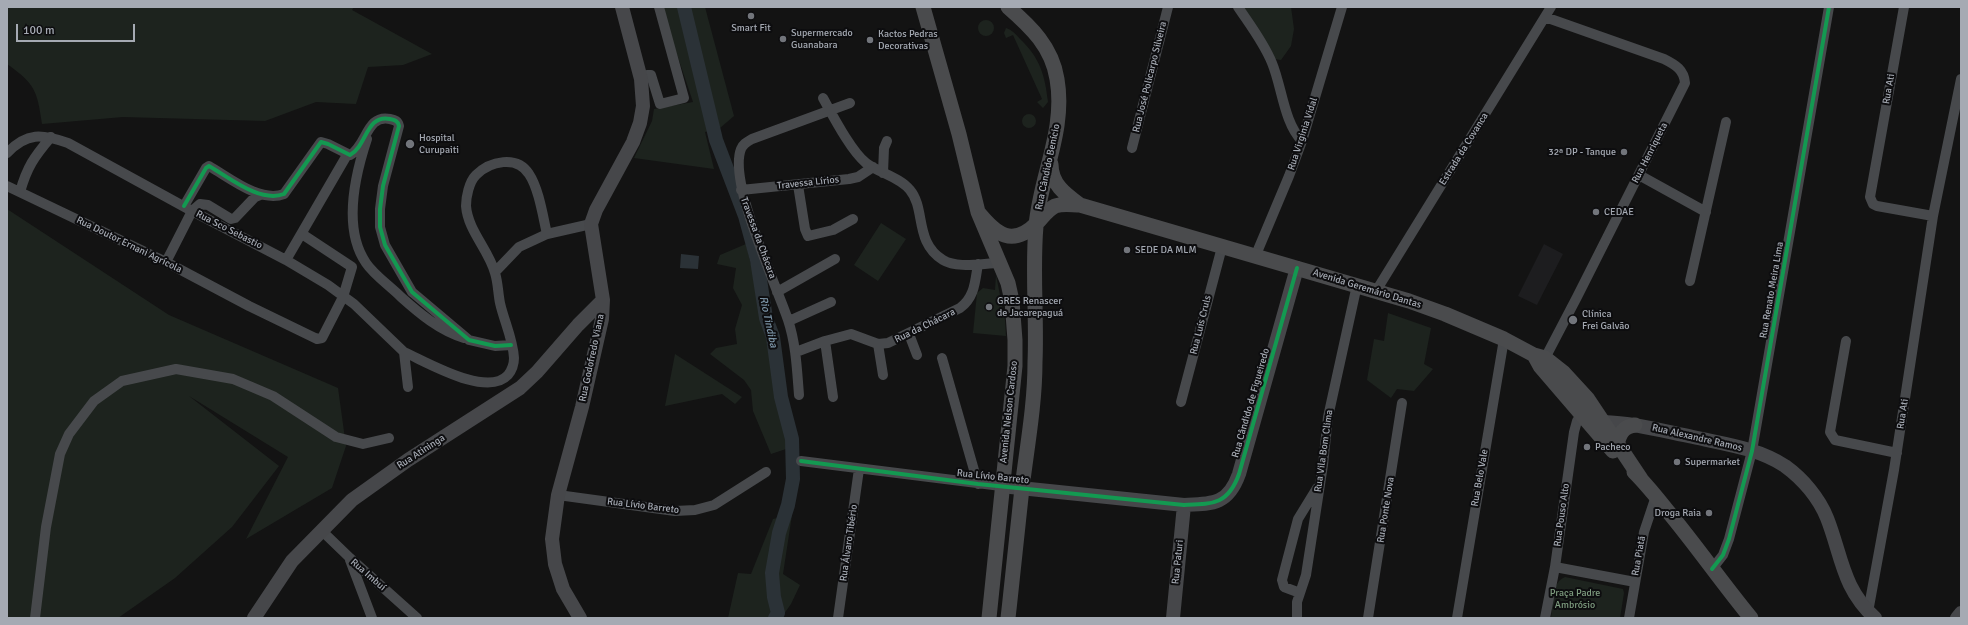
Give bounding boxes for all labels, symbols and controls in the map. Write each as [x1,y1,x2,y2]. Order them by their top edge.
marker: Smart Fit [746,11,756,21]
scale bar [18,16,137,42]
street label: Rua José Policarpo Silveira [1130,20,1170,134]
place label: Smart Fit [731,22,771,34]
text: 100 m [23,23,55,38]
place label: Supermercado Guanabara [791,27,853,50]
place label: Kactos Pedras Decorativas [878,28,938,52]
marker: Supermercado Guanabara [778,34,788,44]
marker: Kactos Pedras Decorativas [865,35,875,45]
street label: Rua Ati [1880,73,1898,105]
street label: Rua Virginia Vidal [1286,96,1320,172]
street label: Estrada da Covanca [1437,111,1491,187]
street label: Rua Henriqueta [1630,121,1670,185]
street label: Rua Cândido Benício [1033,123,1063,211]
place label: Hospital Curupaiti [419,132,459,156]
marker: Hospital Curupaiti [404,138,416,150]
place label: 32ª DP - Tanque [1548,146,1616,158]
marker: 32ª DP - Tanque [1619,147,1629,157]
street label: Travessa Lírios [776,174,840,192]
street label: Travessa da Chácara [738,196,778,280]
place label: CEDAE [1604,206,1634,218]
marker: CEDAE [1591,207,1601,217]
street label: Rua Sco Sebastio [194,208,264,252]
street label: Rua Doutor Ernani Agrícola [74,214,184,276]
street label: Rua Renato Meira Lima [1758,241,1786,339]
place label: SEDE DA MLM [1135,244,1196,256]
marker: SEDE DA MLM [1122,245,1132,255]
street label: Avenida Geremário Dantas [1311,267,1423,311]
street label: Rua Luís Cruls [1188,294,1214,356]
water label: Rio Tindiba [756,295,780,349]
place label: GRES Renascer de Jacarepaguá [997,295,1063,318]
marker: GRES Renascer de Jacarepaguá [984,302,994,312]
street label: Rua da Chácara [893,306,957,346]
place label: Clínica Frei Galvão [1582,308,1629,332]
street label: Rua Godofredo Viana [577,313,607,403]
marker: Clínica Frei Galvão [1567,314,1579,326]
street label: Rua Cândido de Figueiredo [1230,347,1272,459]
street label: Avenida Nelson Cardoso [998,360,1020,464]
street label: Rua Ati [1895,398,1911,430]
street label: Rua Vila Bom Clima [1312,409,1336,493]
street label: Rua Alexandre Ramos [1651,422,1743,454]
street label: Rua Atininga [395,432,447,472]
place label: Pacheco [1595,441,1631,453]
marker: Pacheco [1582,442,1592,452]
street label: Rua Belo Vale [1469,448,1491,508]
place label: Supermarket [1685,456,1740,468]
marker: Supermarket [1672,457,1682,467]
street label: Rua Lívio Barreto [956,467,1030,487]
street label: Rua Ponte Nova [1375,476,1397,544]
street label: Rua Pouso Alto [1552,483,1572,547]
street label: Rua Lívio Barreto [606,496,680,516]
street label: Rua Álvaro Tibério [838,504,860,582]
place label: Droga Raia [1654,507,1701,519]
marker: Droga Raia [1704,508,1714,518]
street label: Rua Piatã [1630,535,1648,577]
street label: Rua Paturi [1170,539,1186,585]
street label: Rua Imbuí [348,556,388,594]
park label: Praça Padre Ambrósio [1550,587,1600,610]

